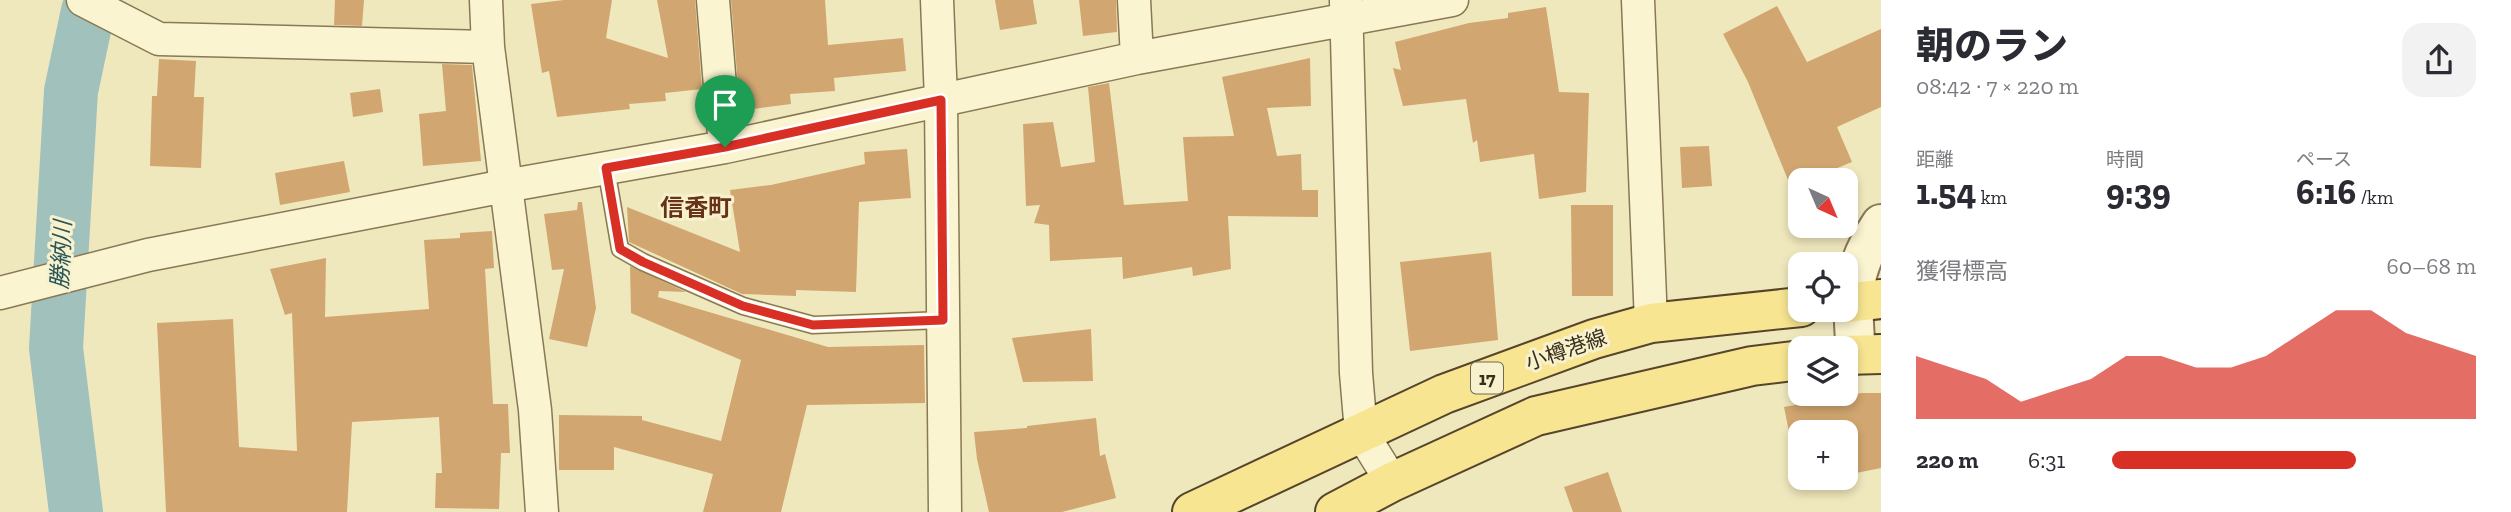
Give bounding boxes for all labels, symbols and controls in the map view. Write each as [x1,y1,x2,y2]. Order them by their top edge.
text: 朝のラン [1916,23,2068,69]
button: share [2402,23,2476,97]
text: 08:42 · 7 × 220 m [1916,72,2079,100]
pin [695,75,755,147]
icon: arrive [706,86,744,124]
text: 距離 [1916,148,1954,171]
text: 時間 [2106,148,2144,171]
text: ペース [2296,148,2352,171]
north arrow [1788,168,1858,238]
map controls [1788,168,1858,490]
text: 1.54 [1916,171,1976,213]
text: 9:39 [2106,171,2171,213]
text: 6:16 [2296,171,2356,213]
text: km [1976,186,2007,209]
text: /km [2356,186,2393,209]
district label: 信香町 [660,193,732,222]
water label: 勝納川 [45,217,77,290]
button: locate [1788,252,1858,322]
text: 60–68 m [2387,252,2476,280]
text: 獲得標高 [1916,257,2008,285]
street label: 小樽港線 [1522,324,1610,375]
button: layers [1788,336,1858,406]
road number: 17 [1471,362,1503,394]
button: + [1788,420,1858,490]
text: 220 m [1916,446,1978,474]
text: 6:31 [2028,446,2065,474]

